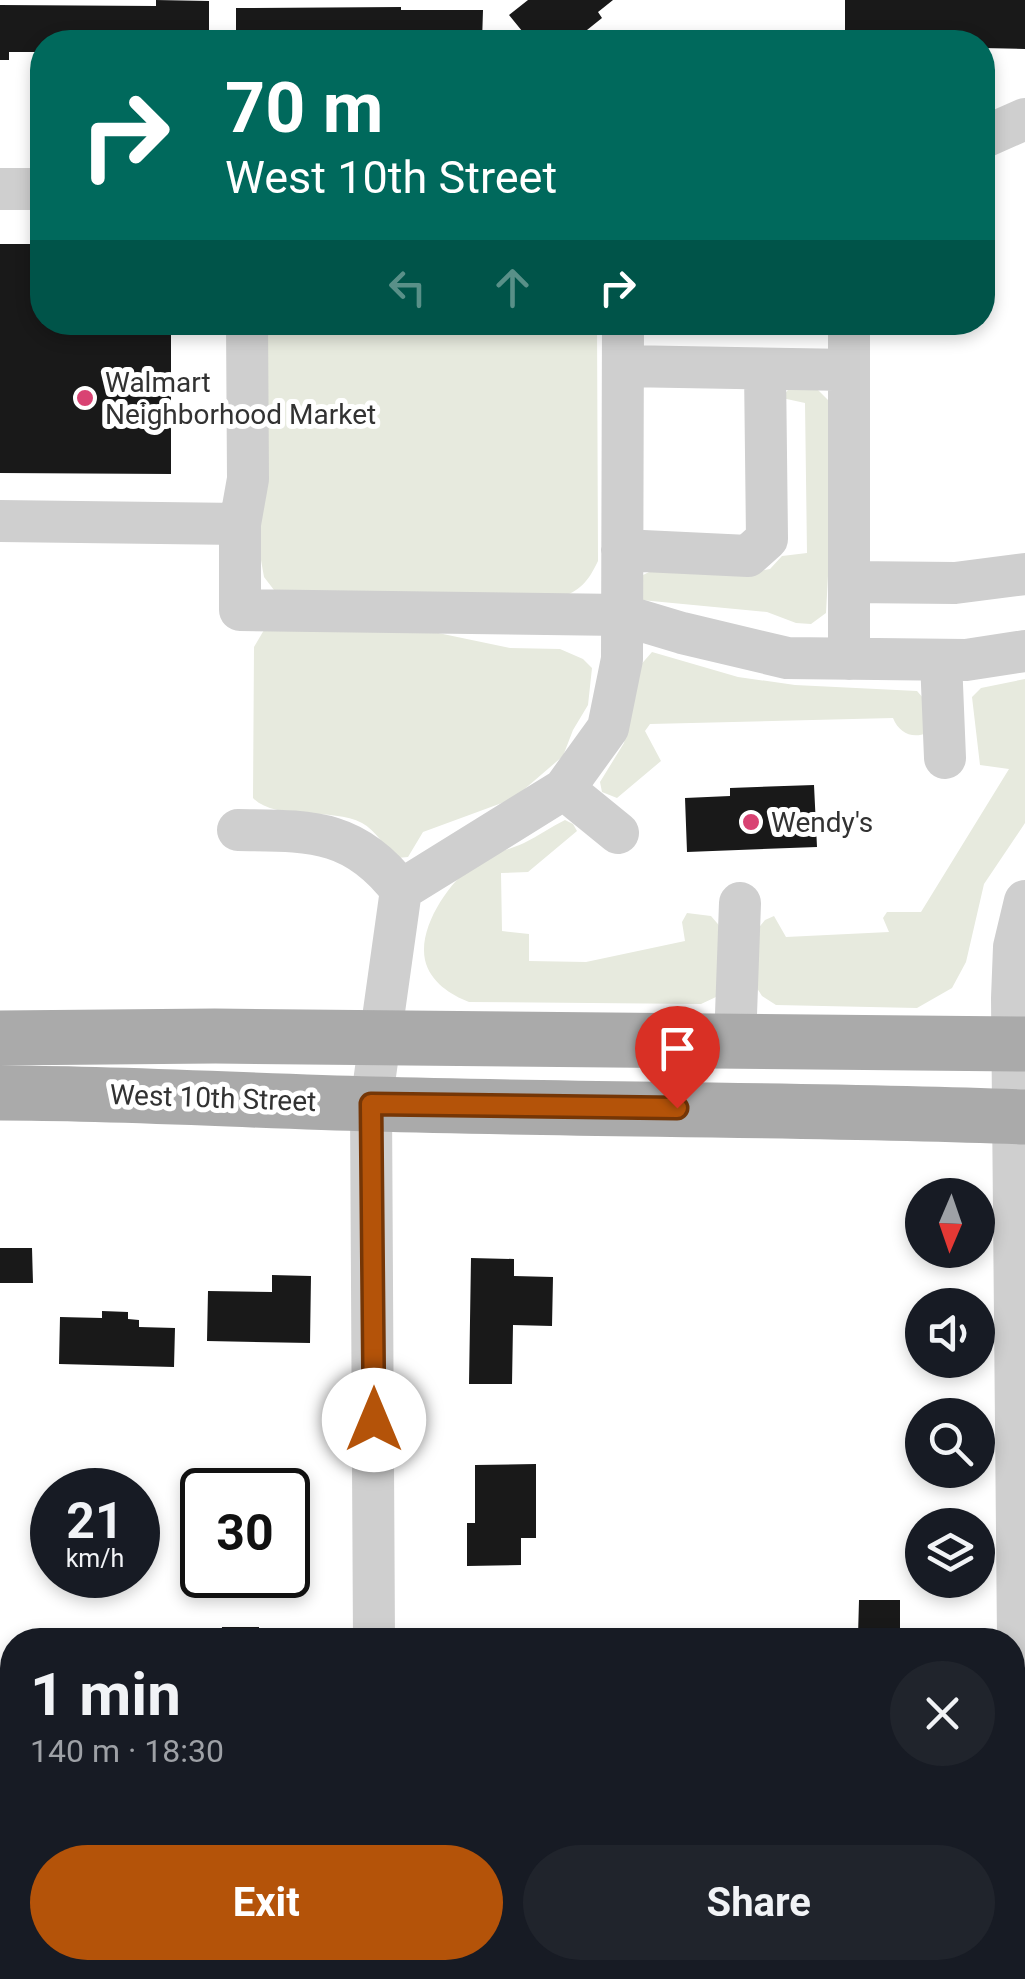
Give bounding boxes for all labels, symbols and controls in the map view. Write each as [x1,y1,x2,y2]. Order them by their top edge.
text: 70 m [225,67,383,149]
icon: right [60,70,190,200]
text: West 10th Street [225,151,557,204]
icon: left [380,260,435,315]
icon: ahead [485,260,540,315]
icon: right [590,260,645,315]
place label: Walmart Neighborhood Market [105,366,376,431]
marker: Walmart Neighborhood Market [74,387,96,409]
place label: Wendy's [771,806,873,839]
marker: Wendy's [740,811,762,833]
pin [635,1006,720,1109]
icon: arrive [650,1021,705,1076]
street label: West 10th Street [109,1078,317,1118]
north arrow [905,1178,995,1268]
map controls [905,1178,995,1598]
button: sound [905,1288,995,1378]
position arrow [322,1368,426,1472]
button: search [905,1398,995,1488]
speed limit sign: 30 [180,1468,310,1598]
text: 21 [66,1492,124,1550]
button: layers [905,1508,995,1598]
text: km/h [66,1544,124,1573]
text: 1 min [30,1659,181,1730]
button: close [890,1661,995,1766]
text: 140 m · 18:30 [30,1732,224,1770]
button: Exit [30,1845,503,1960]
button: Share [523,1845,995,1960]

